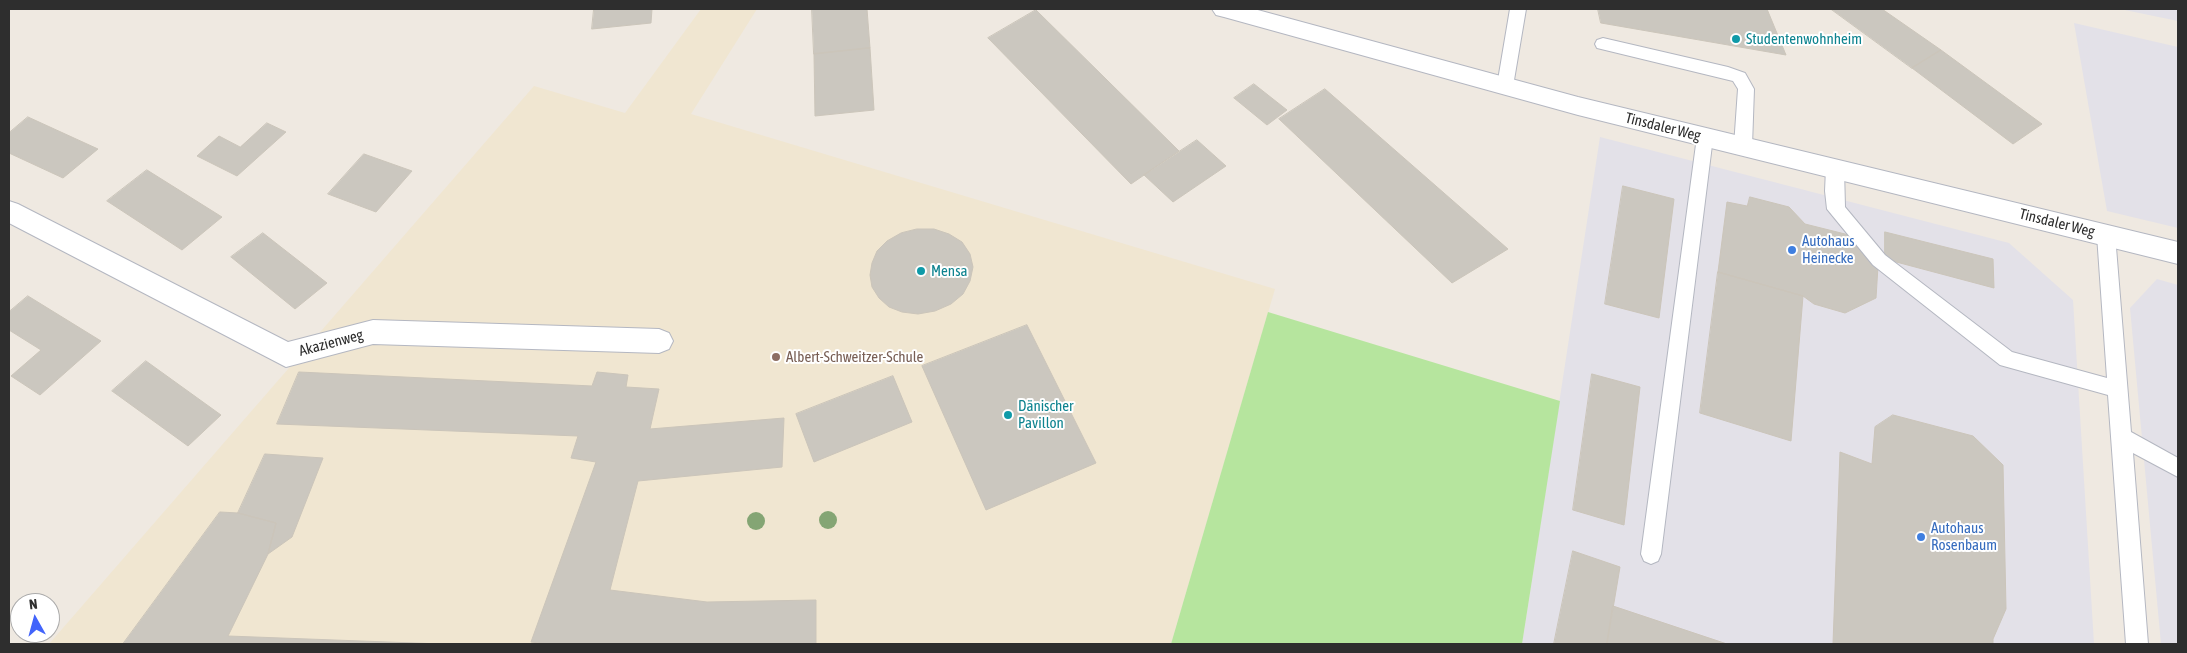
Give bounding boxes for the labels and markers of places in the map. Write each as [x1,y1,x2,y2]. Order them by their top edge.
place label: Studentenwohnheim [1746,30,1862,48]
marker: Studentenwohnheim [1730,33,1742,45]
place label: Autohaus Heinecke [1802,232,1855,267]
marker: Autohaus Heinecke [1786,244,1798,256]
place label: Mensa [931,262,967,280]
marker: Mensa [915,265,927,277]
place label: Albert-Schweitzer-Schule [786,348,923,366]
marker: Albert-Schweitzer-Schule [770,351,782,363]
place label: Dänischer Pavillon [1018,397,1073,432]
marker: Dänischer Pavillon [1002,409,1014,421]
place label: Autohaus Rosenbaum [1931,519,1997,554]
marker: Autohaus Rosenbaum [1915,531,1927,543]

